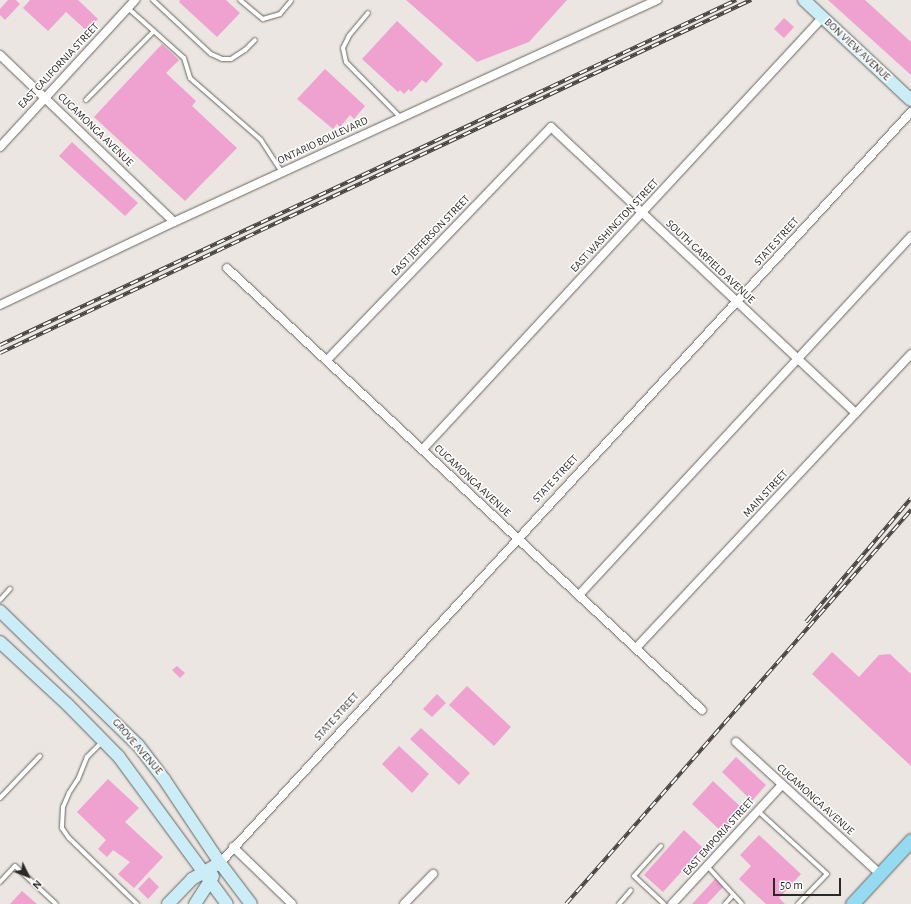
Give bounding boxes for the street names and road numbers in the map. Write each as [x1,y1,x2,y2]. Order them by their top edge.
street label: BON VIEW AVENUE [821,16,893,84]
street label: EAST CALIFORNIA STREET [16,20,102,112]
street label: CUCAMONGA AVENUE [55,91,135,169]
street label: ONTARIO BOULEVARD [276,114,370,168]
street label: EAST WASHINGTON STREET [568,176,662,276]
street label: EAST JEFFERSON STREET [389,193,473,279]
street label: STATE STREET [752,215,802,269]
street label: SOUTH GARFIELD AVENUE [663,217,757,307]
street label: CUCAMONGA AVENUE [431,442,513,520]
street label: STATE STREET [531,452,581,506]
street label: MAIN STREET [741,468,791,520]
street label: STATE STREET [312,690,362,744]
street label: GROVE AVENUE [109,716,165,778]
street label: CUCAMONGA AVENUE [774,762,856,838]
street label: EAST EMPORIA STREET [681,795,757,879]

